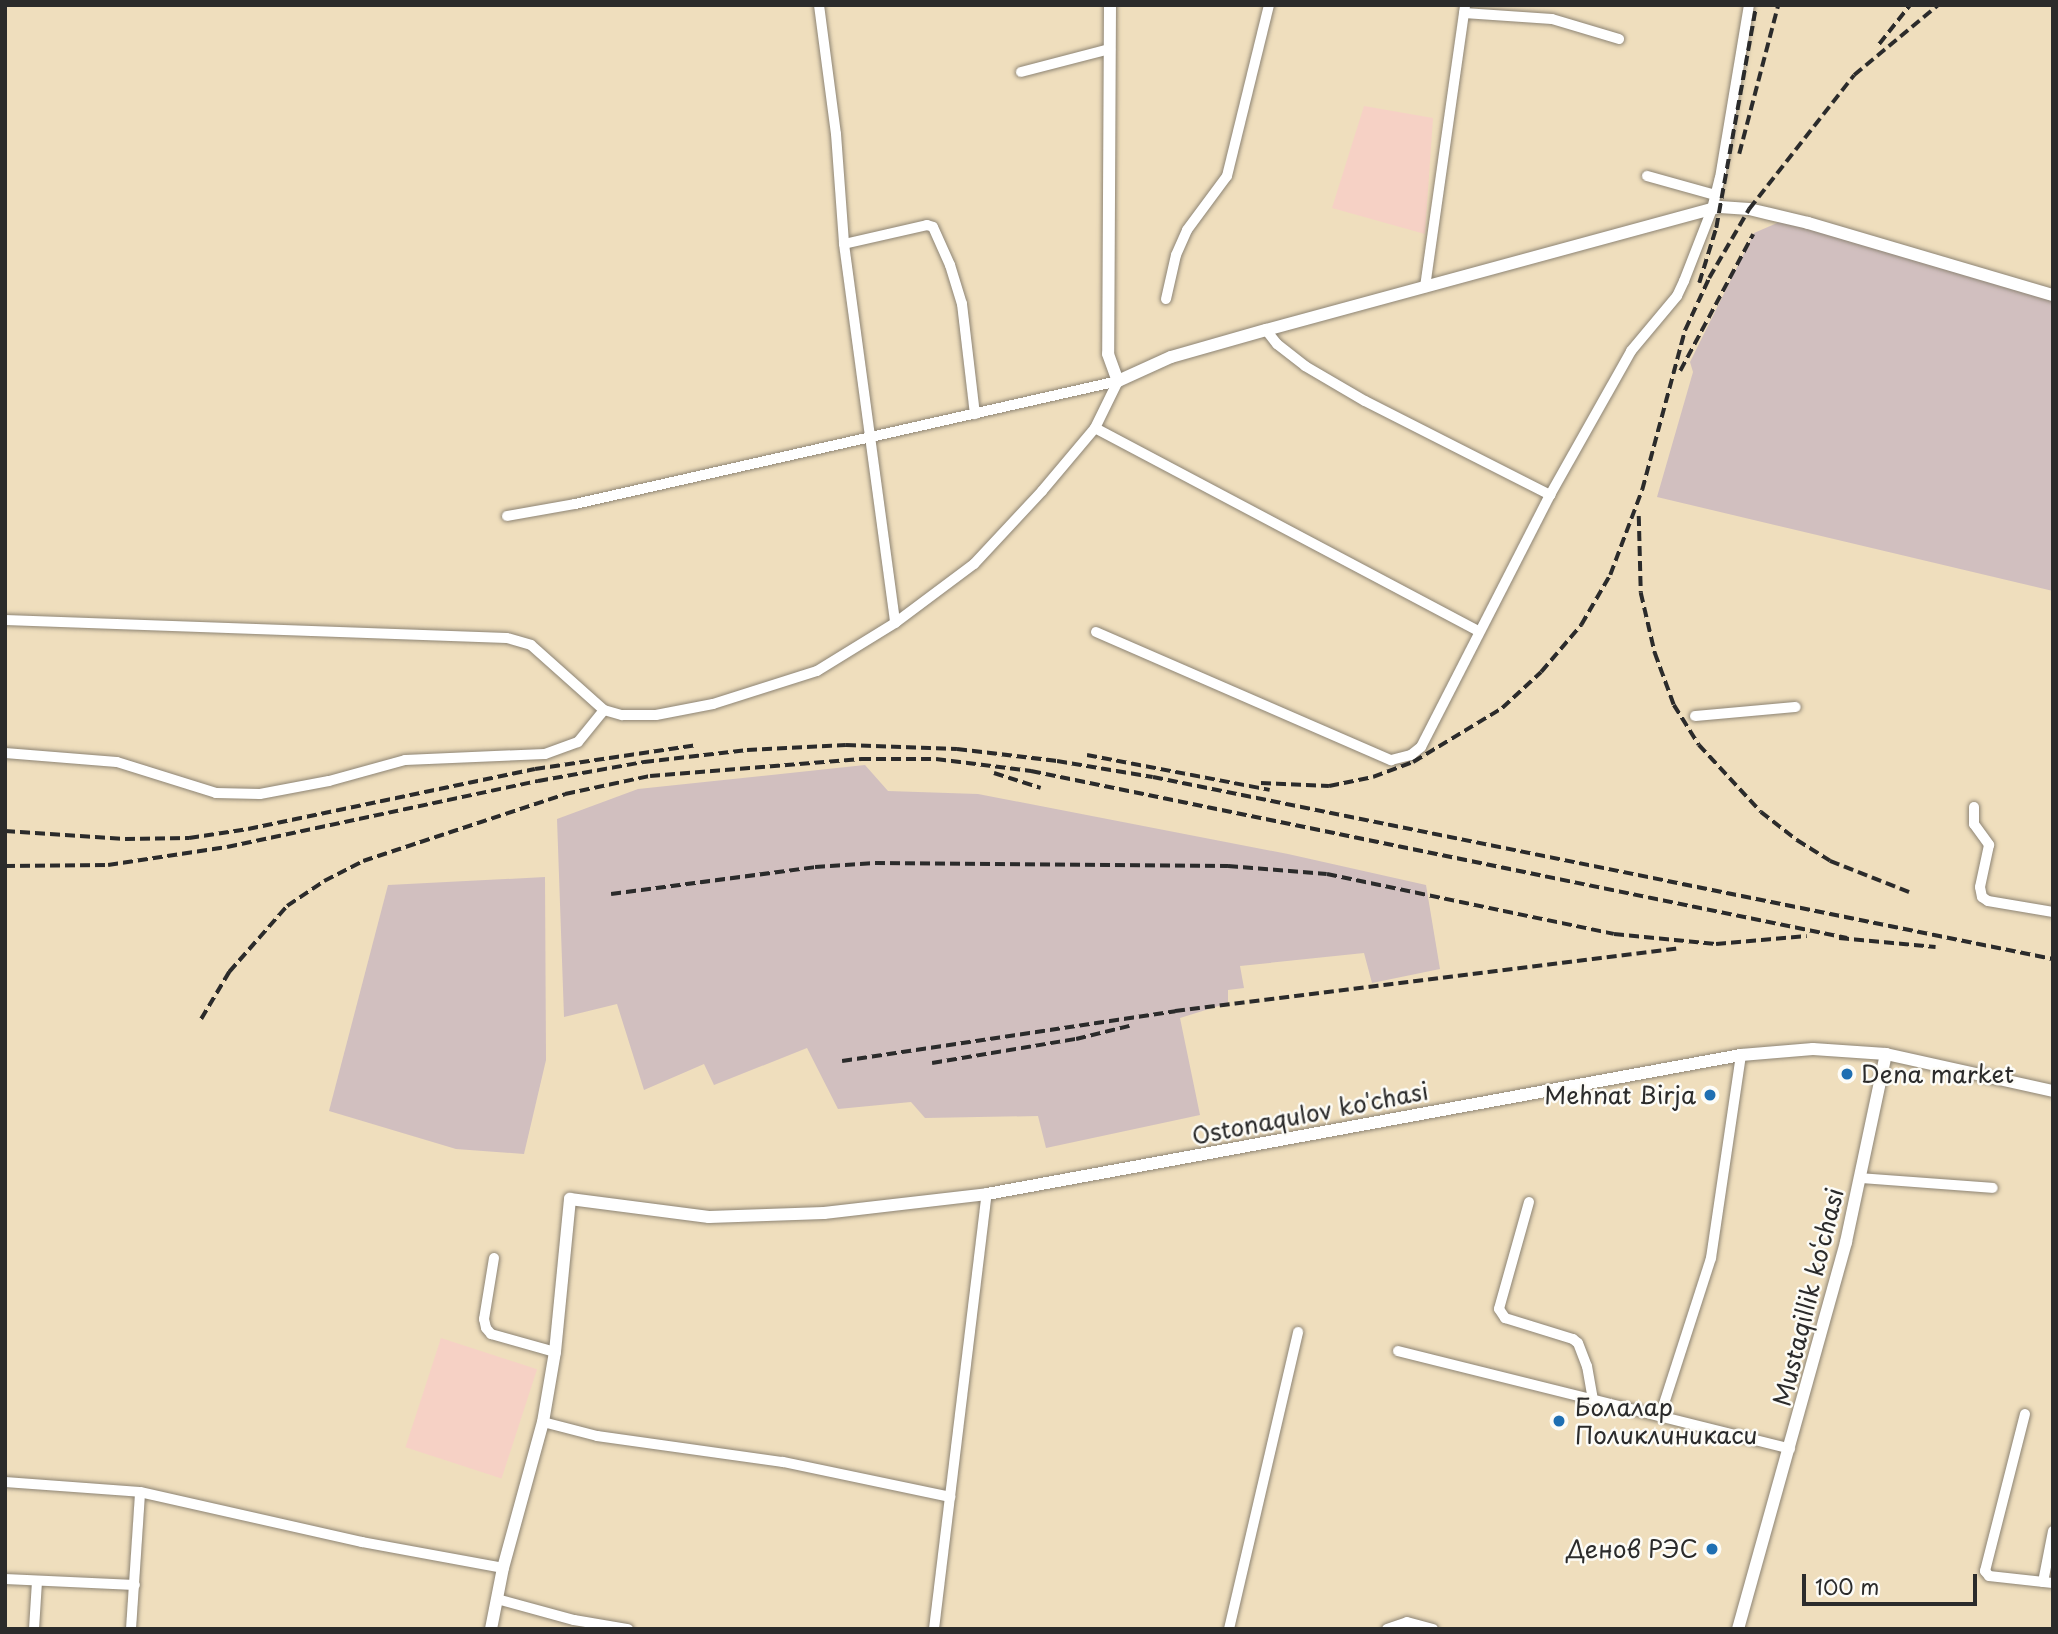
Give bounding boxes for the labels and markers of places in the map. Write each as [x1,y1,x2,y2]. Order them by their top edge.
place label: Dena market [1861,1060,2013,1088]
marker: Dena market [1839,1066,1855,1082]
place label: Mehnat Birja [1544,1081,1696,1109]
marker: Mehnat Birja [1702,1087,1718,1103]
place label: Болалар Поликлиникаси [1575,1393,1758,1449]
marker: Болалар Поликлиникаси [1549,1411,1569,1431]
place label: Денов РЭС [1566,1535,1698,1563]
marker: Денов РЭС [1704,1541,1720,1557]

